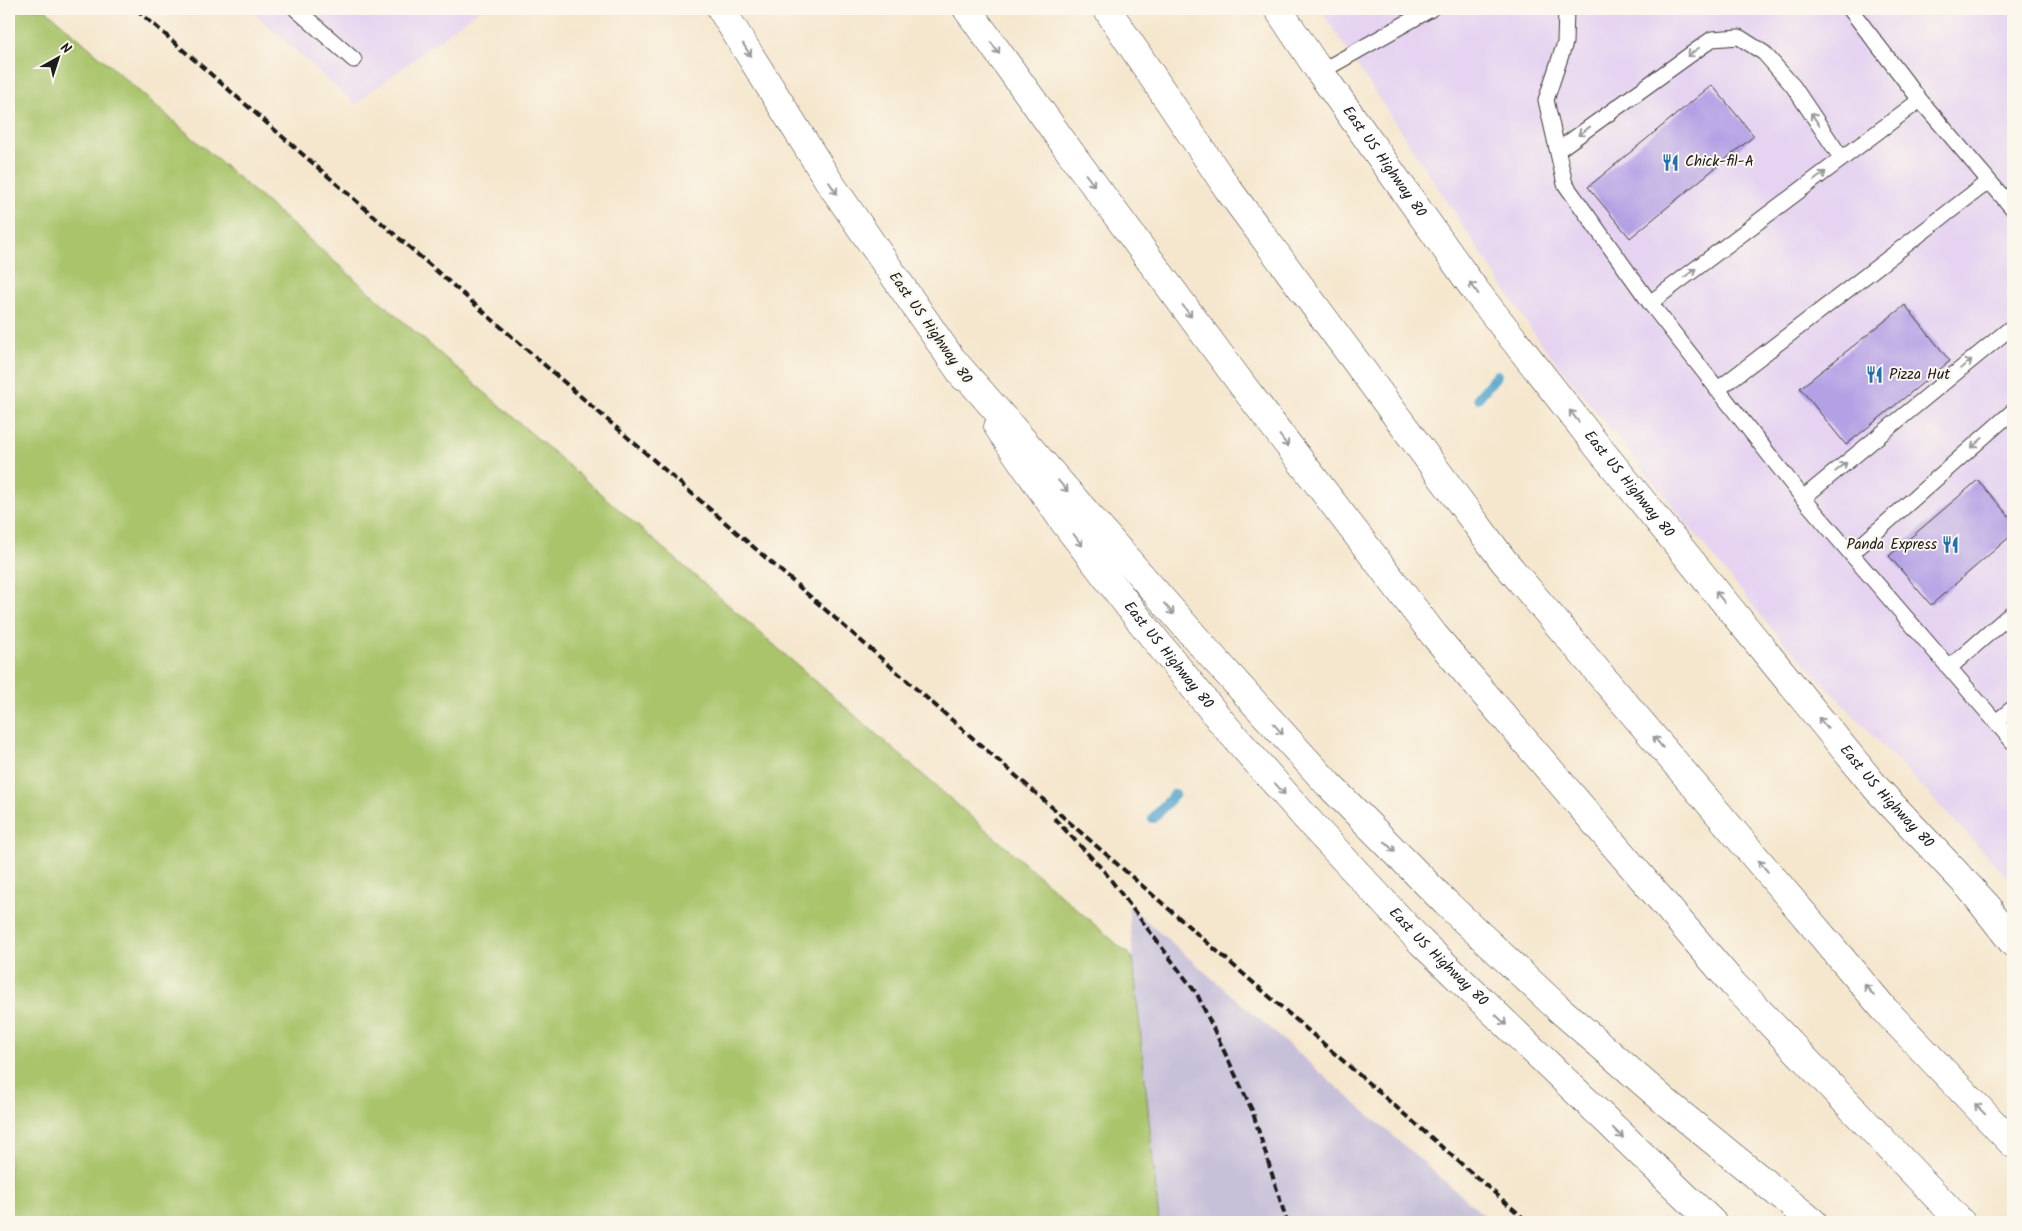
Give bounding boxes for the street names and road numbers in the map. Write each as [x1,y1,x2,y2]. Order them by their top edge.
street label: East US Highway 80 [1336,101,1432,223]
street label: East US Highway 80 [882,267,978,390]
street label: East US Highway 80 [1577,425,1680,544]
street label: East US Highway 80 [1117,596,1219,715]
street label: East US Highway 80 [1833,739,1940,855]
street label: East US Highway 80 [1383,902,1494,1013]

